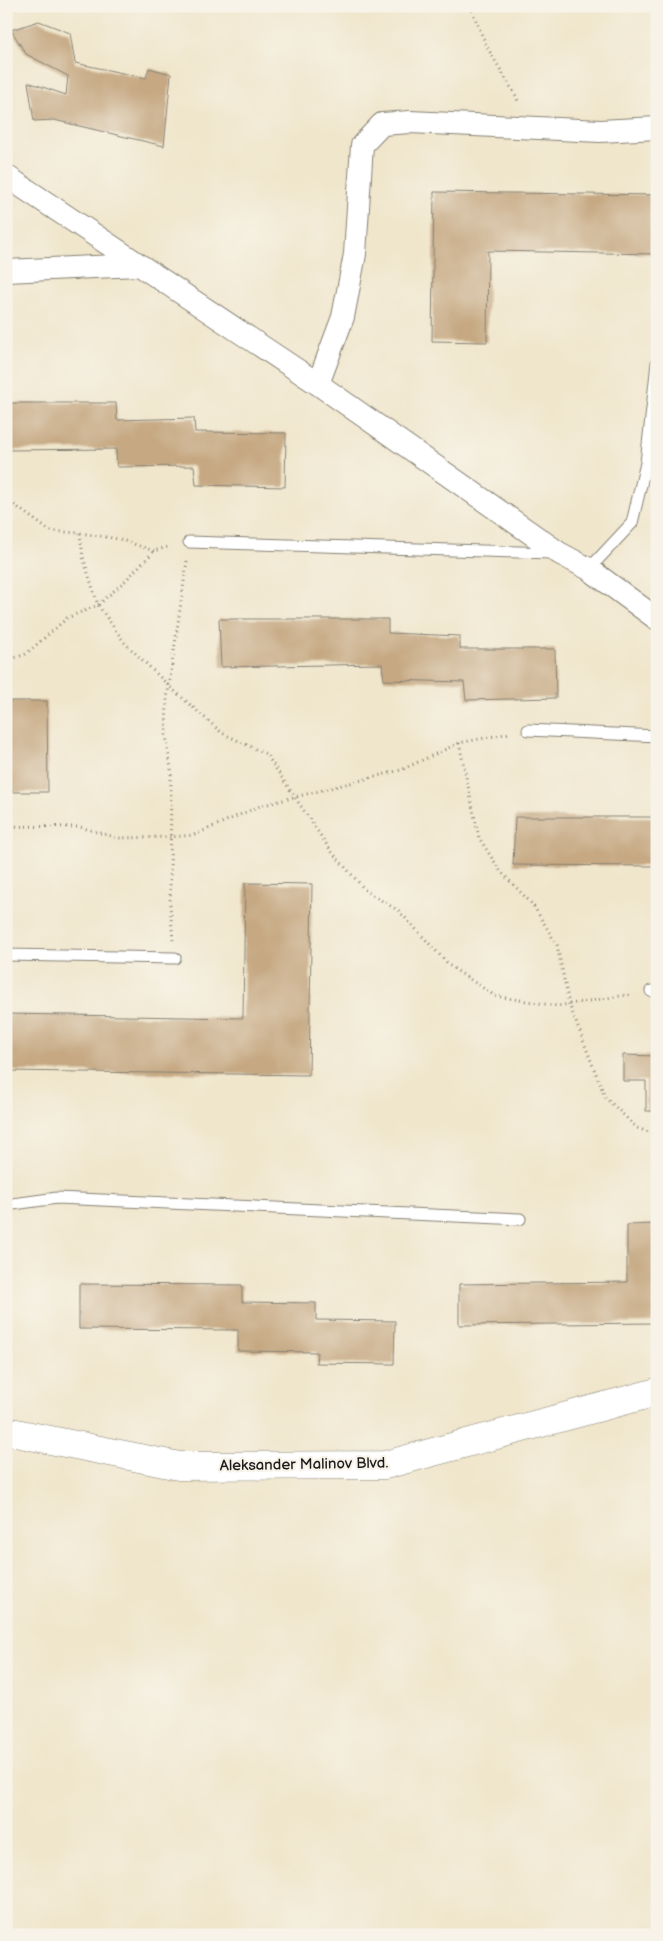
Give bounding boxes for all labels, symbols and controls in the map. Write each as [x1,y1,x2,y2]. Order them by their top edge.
street label: Aleksander Malinov Blvd. [220,1454,389,1475]

